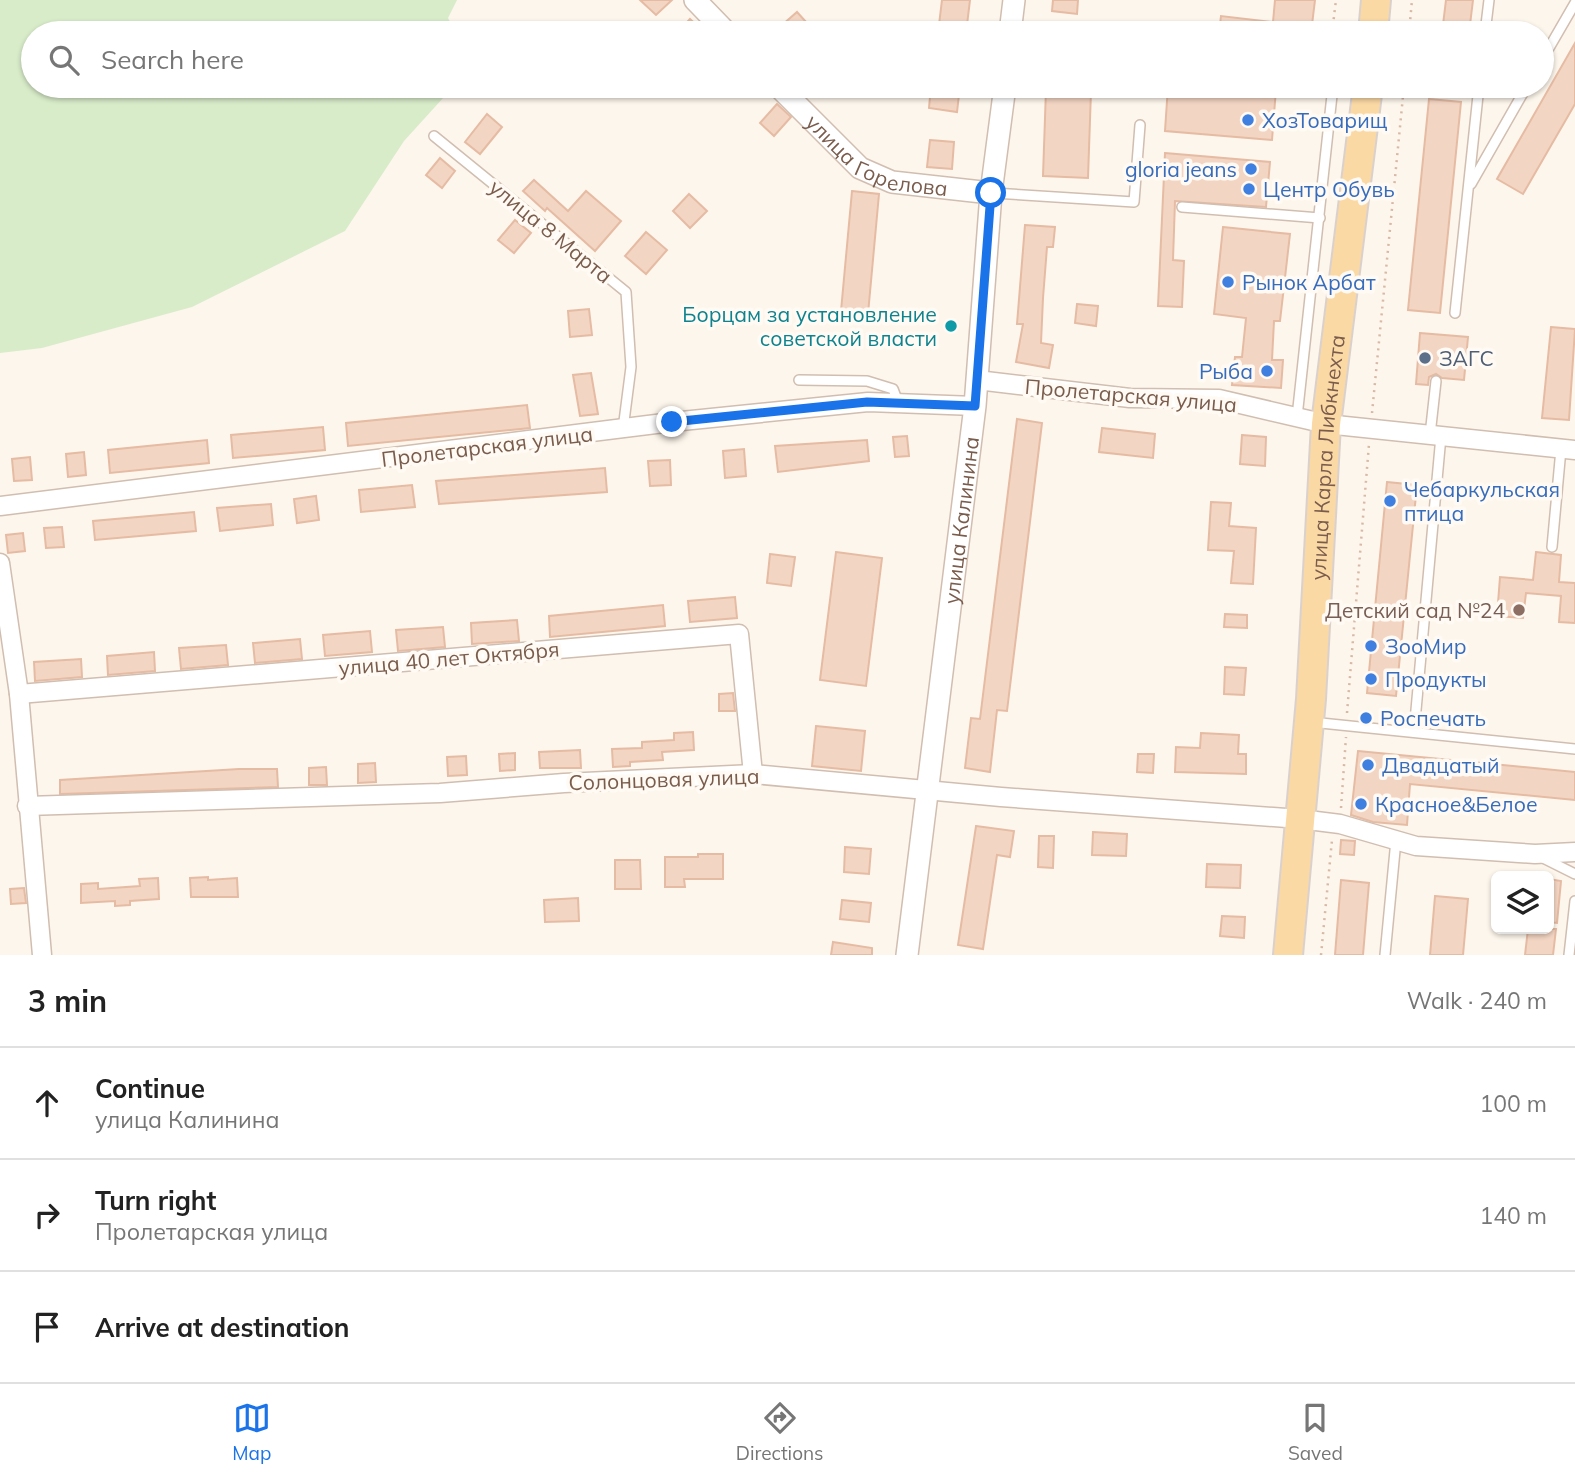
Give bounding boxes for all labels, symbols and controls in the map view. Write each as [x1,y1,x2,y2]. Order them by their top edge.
search box [21,21,1554,98]
icon: search [45,41,83,79]
text: Search here [101,43,244,76]
place label: ХозТоварищ [1262,107,1388,133]
street label: улица Горелова [801,109,949,201]
marker: ХозТоварищ [1240,112,1256,128]
place label: gloria jeans [1125,156,1237,182]
marker: gloria jeans [1243,161,1259,177]
street label: улица 8 Марта [484,173,618,289]
place label: Центр Обувь [1263,176,1395,202]
route start [975,177,1006,208]
marker: Центр Обувь [1241,181,1257,197]
place label: Рынок Арбат [1242,269,1376,295]
marker: Рынок Арбат [1220,274,1236,290]
place label: Борцам за установление советской власти [682,301,937,351]
marker: Борцам за установление советской власти [943,318,959,334]
street label: улица Карла Либкнехта [1304,333,1350,581]
place label: ЗАГС [1439,345,1494,371]
marker: ЗАГС [1417,350,1433,366]
place label: Рыба [1199,358,1253,384]
marker: Рыба [1259,363,1275,379]
street label: Пролетарская улица [1024,373,1238,417]
route end [656,406,687,437]
street label: Пролетарская улица [380,420,594,472]
street label: улица Калинина [938,435,984,606]
place label: Чебаркульская птица [1404,476,1560,526]
marker: Чебаркульская птица [1382,493,1398,509]
place label: Детский сад №24 [1325,597,1505,623]
marker: Детский сад №24 [1511,602,1527,618]
place label: ЗооМир [1385,633,1466,659]
street label: улица 40 лет Октября [338,635,560,681]
marker: ЗооМир [1363,638,1379,654]
place label: Продукты [1385,666,1487,692]
marker: Продукты [1363,671,1379,687]
place label: Роспечать [1380,705,1486,731]
marker: Роспечать [1358,710,1374,726]
place label: Двадцатый [1382,752,1499,778]
marker: Двадцатый [1360,757,1376,773]
street label: Солонцовая улица [568,763,760,795]
place label: Красное&Белое [1375,791,1538,817]
marker: Красное&Белое [1353,796,1369,812]
map controls [1491,871,1554,934]
button: layers [1491,871,1554,934]
text: 3 min [28,982,107,1020]
text: Walk · 240 m [1407,986,1547,1015]
text: Continue [95,1072,205,1105]
icon: ahead [28,1084,66,1122]
text: 100 m [1479,1089,1547,1118]
text: улица Калинина [95,1105,280,1134]
text: Turn right [95,1184,216,1217]
icon: right [28,1196,66,1234]
text: 140 m [1479,1201,1547,1230]
text: Пролетарская улица [95,1217,328,1246]
icon: arrive [28,1308,66,1346]
text: Arrive at destination [95,1311,350,1344]
tab: Map [232,1399,271,1465]
tab: Directions [736,1399,824,1465]
tab: Saved [1288,1399,1343,1465]

